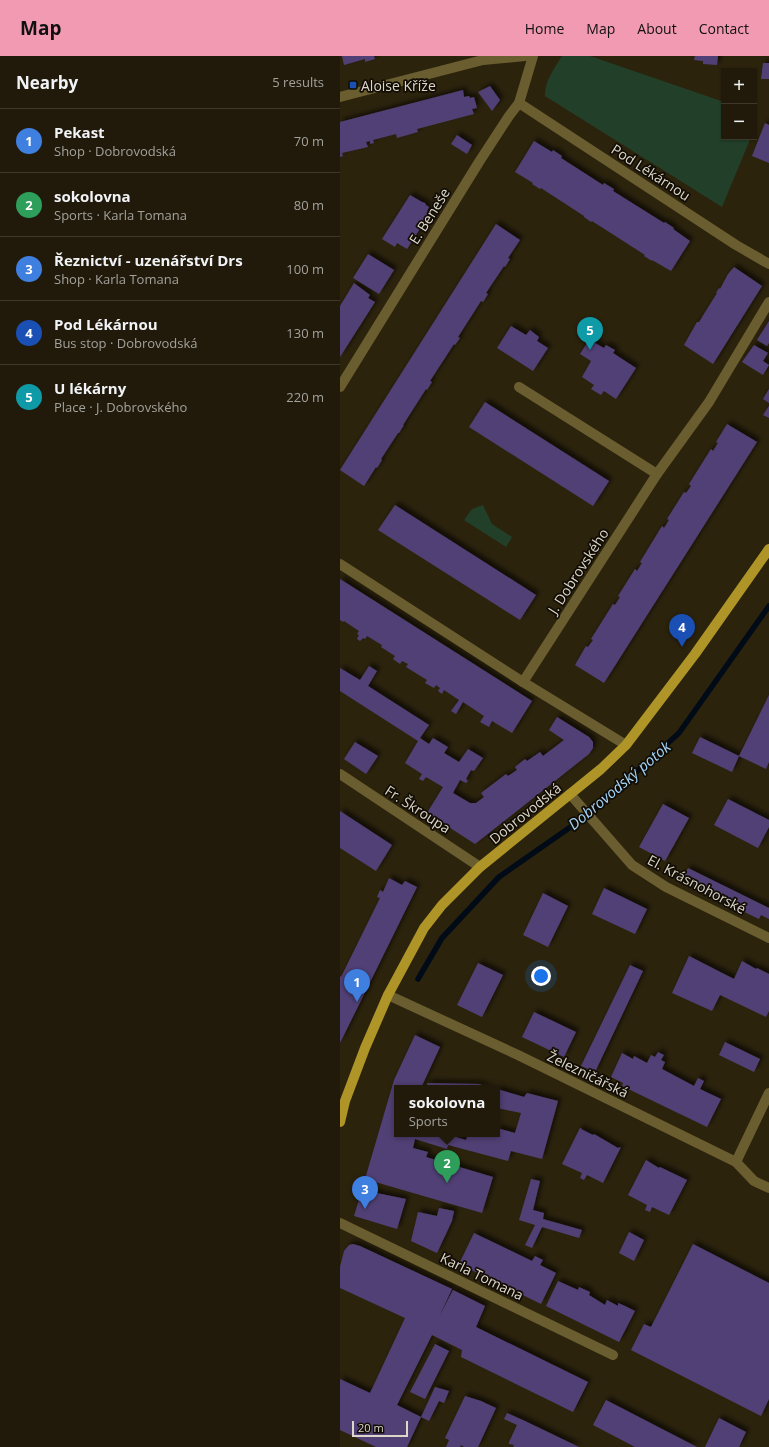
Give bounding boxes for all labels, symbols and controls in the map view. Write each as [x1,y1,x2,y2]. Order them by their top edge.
text: Map [20,15,61,41]
text: Home [525,19,564,38]
text: Map [586,19,615,38]
text: About [637,19,677,38]
text: Contact [699,19,749,38]
map controls [721,68,757,140]
button: + [721,68,757,104]
text: Nearby [16,71,78,94]
text: 5 results [272,73,324,91]
place label: Aloise Kříže [361,76,436,95]
marker: Aloise Kříže [348,80,358,90]
button: − [721,104,757,140]
text: Pekast [54,122,105,142]
text: 1 [25,132,33,150]
text: 70 m [294,132,324,150]
street label: Pod Lékárnou [608,139,694,205]
text: Shop · Dobrovodská [54,142,176,160]
street label: E. Beneše [404,184,454,248]
text: sokolovna [54,186,131,206]
text: 2 [25,196,33,214]
text: 80 m [294,196,324,214]
text: Sports · Karla Tomana [54,206,187,224]
text: Řeznictví - uzenářství Drs [54,250,243,270]
text: 3 [25,260,33,278]
text: 100 m [286,260,324,278]
text: Shop · Karla Tomana [54,270,179,288]
text: Pod Lékárnou [54,314,158,334]
pin: 5 [577,317,603,350]
text: 4 [25,324,33,342]
text: 130 m [286,324,324,342]
text: Bus stop · Dobrovodská [54,334,198,352]
text: U lékárny [54,378,126,398]
text: 5 [25,388,33,406]
text: 220 m [286,388,324,406]
text: Place · J. Dobrovského [54,398,187,416]
street label: J. Dobrovského [542,525,613,619]
pin: 4 [669,614,695,647]
water label: Dobrovodský potok [564,736,675,834]
street label: Dobrovodská [485,778,565,848]
street label: Fr. Škroupa [382,781,454,837]
street label: El. Krásnohorské [644,850,750,918]
your location [531,966,551,986]
pin: 1 [344,969,370,1002]
street label: Železničářská [544,1046,632,1102]
popup [394,1085,500,1137]
text: sokolovna [409,1092,485,1112]
text: Sports [409,1112,448,1130]
pin: 2 [434,1150,460,1183]
pin: 3 [352,1176,378,1209]
street label: Karla Tomana [437,1248,527,1304]
scale bar [352,1419,408,1438]
text: 20 m [358,1420,384,1435]

